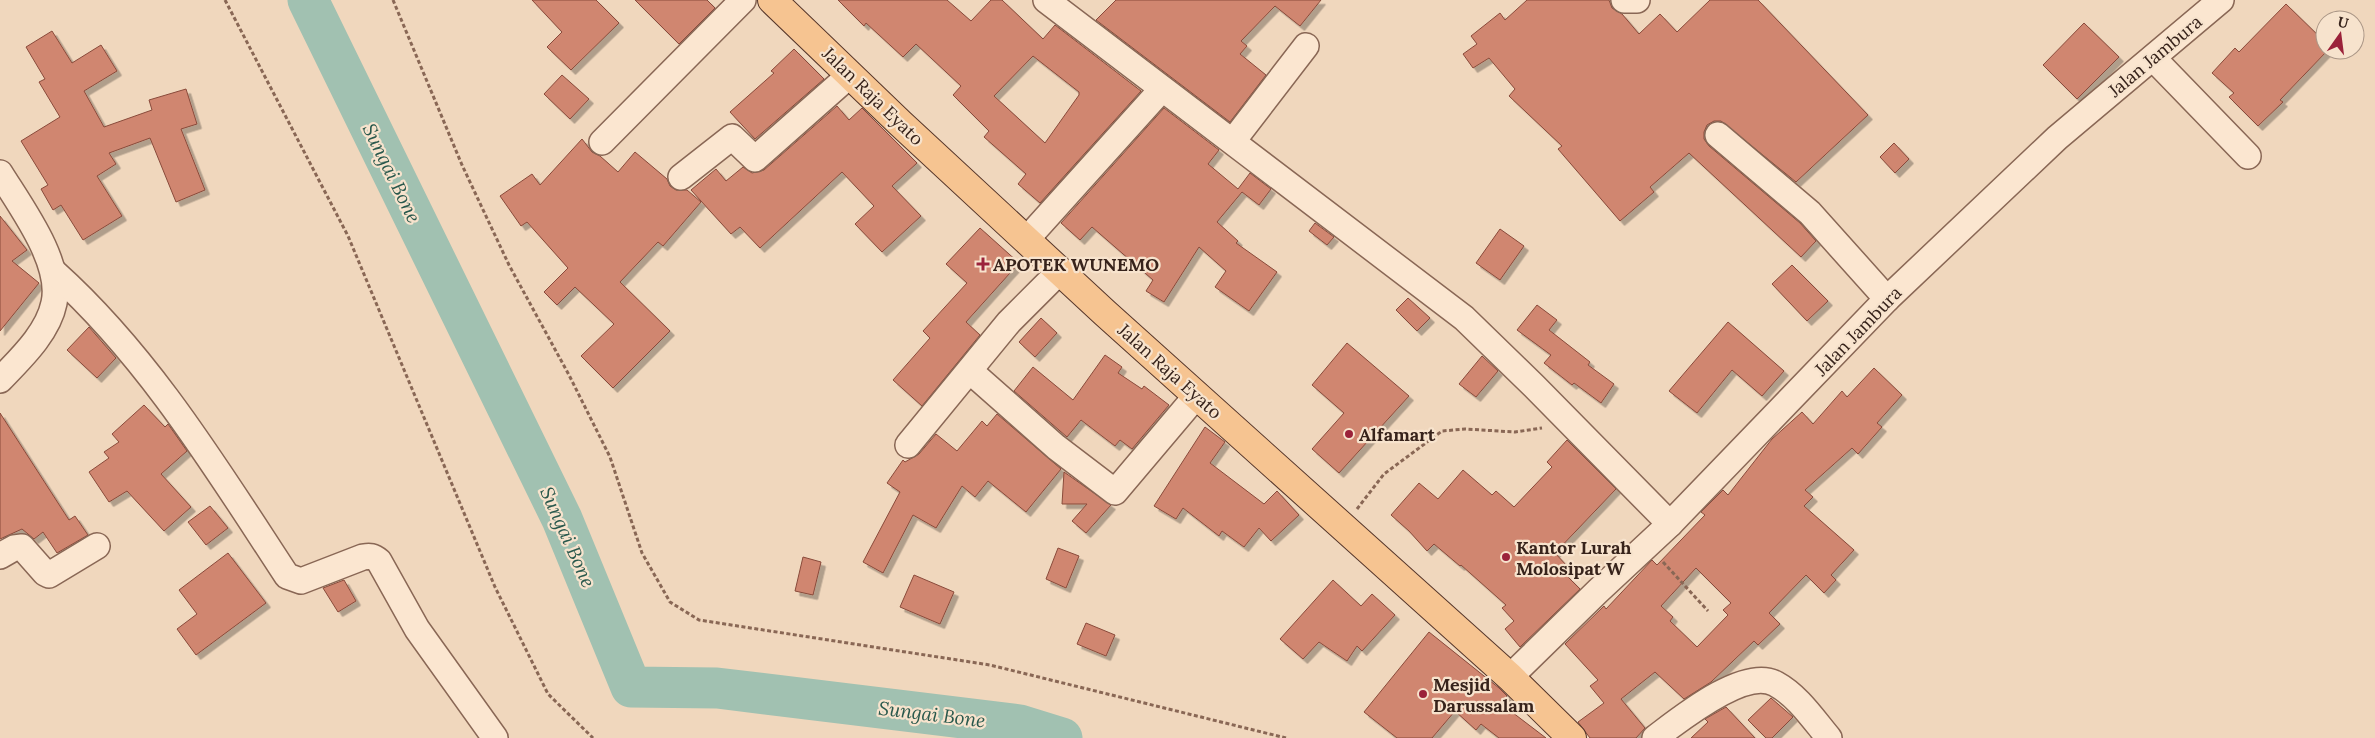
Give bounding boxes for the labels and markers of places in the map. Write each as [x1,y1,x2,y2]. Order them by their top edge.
place label: APOTEK WUNEMO [993,253,1159,276]
marker: APOTEK WUNEMO [977,258,989,270]
place label: Alfamart [1359,423,1436,446]
marker: Alfamart [1343,428,1355,440]
place label: Kantor Lurah Molosipat W [1516,536,1632,580]
marker: Kantor Lurah Molosipat W [1500,551,1512,563]
place label: Mesjid Darussalam [1433,673,1535,717]
marker: Mesjid Darussalam [1417,688,1429,700]

